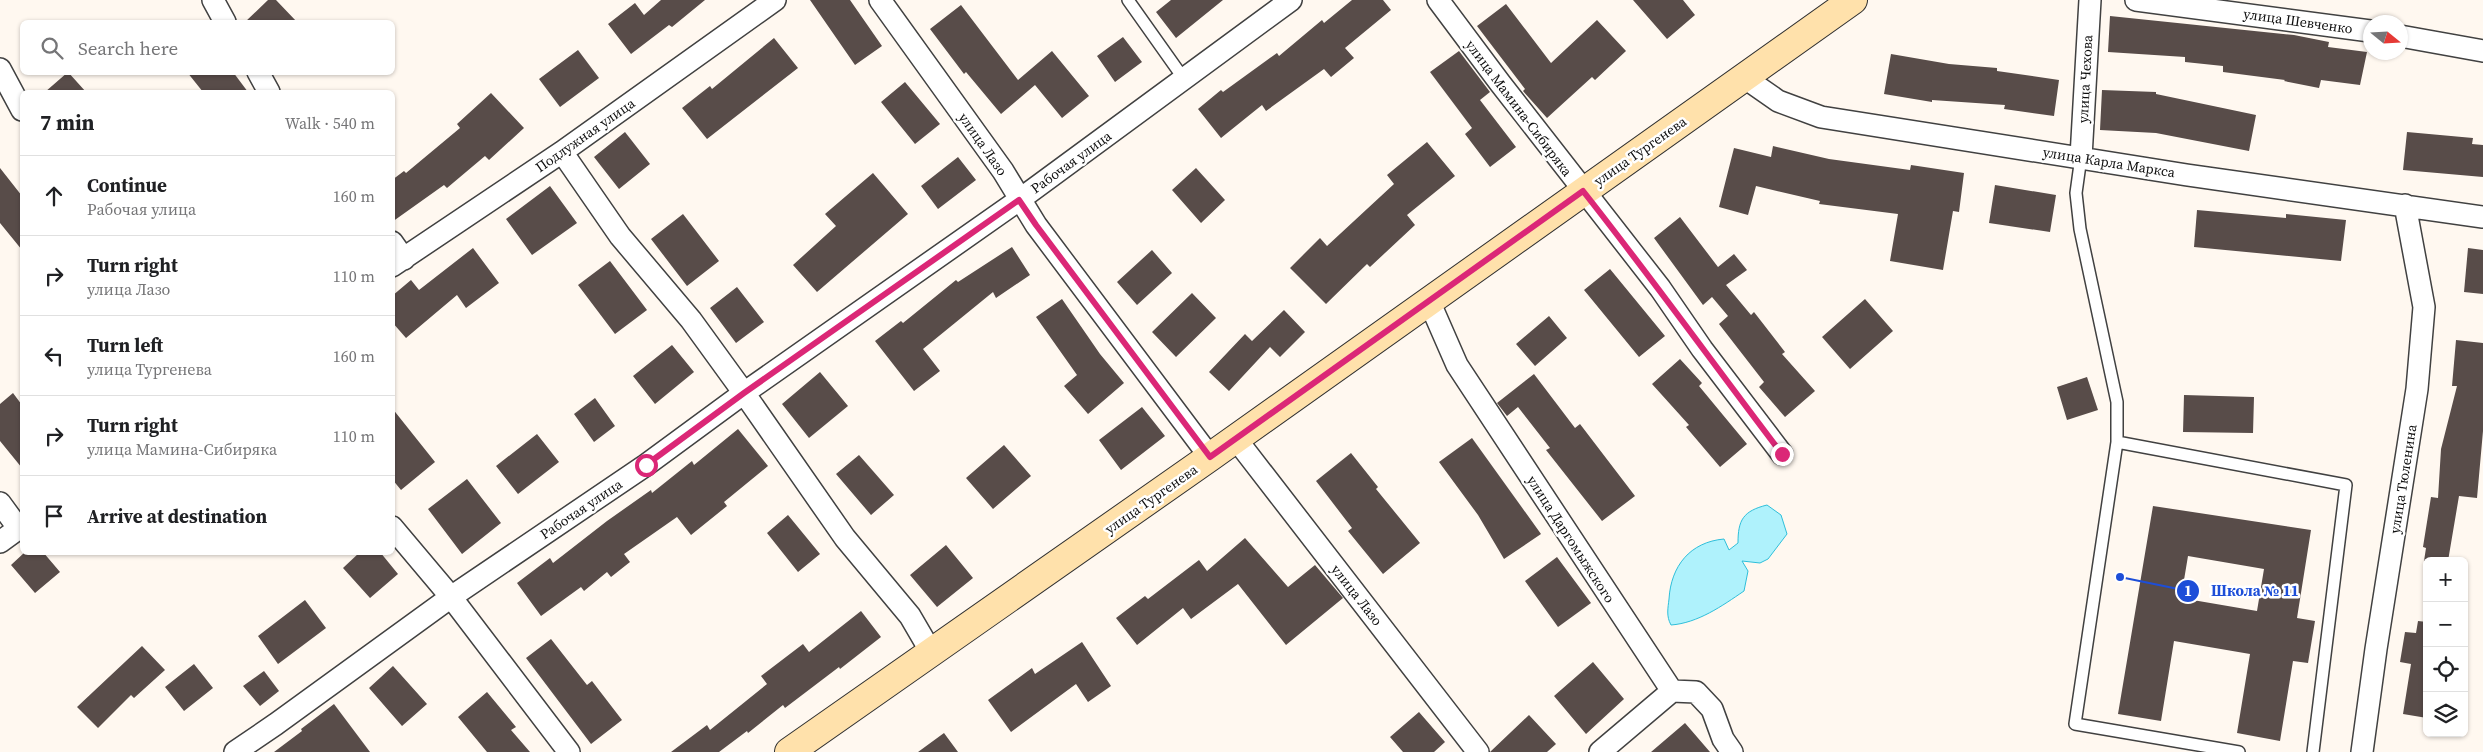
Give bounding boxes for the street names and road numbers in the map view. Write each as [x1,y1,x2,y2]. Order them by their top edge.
street label: улица Шевченко [2242,3,2354,39]
street label: улица Чехова [2073,33,2097,124]
street label: улица Мамина-Сибиряка [1461,36,1578,181]
street label: Подлужная улица [531,93,640,177]
street label: улица Лазо [954,108,1012,180]
street label: улица Тургенева [1590,111,1691,191]
street label: Рабочая улица [1026,125,1116,198]
street label: улица Карла Маркса [2041,142,2177,182]
street label: улица Тюленина [2384,422,2422,535]
street label: улица Тургенева [1101,459,1202,539]
street label: улица Даргомыжского [1522,471,1620,607]
street label: Рабочая улица [536,474,627,544]
street label: улица Лазо [1327,560,1388,630]

